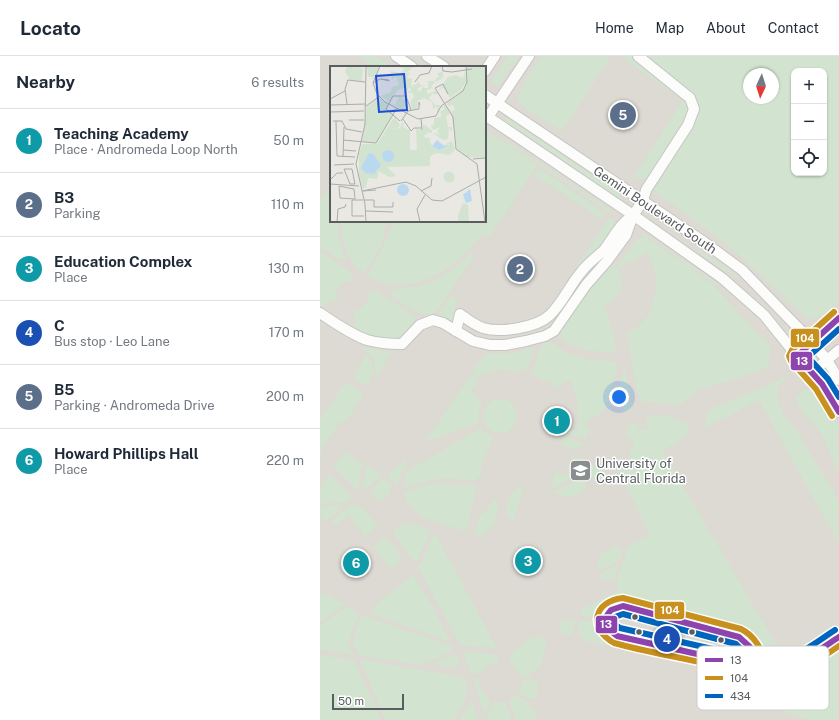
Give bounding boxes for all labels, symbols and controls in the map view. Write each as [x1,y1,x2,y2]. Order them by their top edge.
text: Locato [20,17,81,39]
text: Home [595,20,634,36]
text: Map [656,20,684,36]
text: About [706,20,746,36]
text: Contact [768,20,819,36]
inset map [330,66,486,222]
north arrow [743,68,779,104]
map controls [791,68,827,176]
button: + [791,68,827,104]
text: Nearby [16,72,75,92]
text: 6 results [251,75,304,90]
pin: 5 [610,100,636,130]
button: − [791,104,827,140]
text: Teaching Academy [54,125,189,142]
text: 1 [26,133,32,148]
text: 50 m [273,133,304,148]
button: locate [791,140,827,176]
text: Place · Andromeda Loop North [54,142,238,157]
street label: Gemini Boulevard South [590,163,720,257]
text: B3 [54,189,74,206]
text: 2 [25,197,33,212]
text: 110 m [271,197,304,212]
text: Parking [54,206,101,221]
text: Education Complex [54,253,192,270]
pin: 2 [507,254,533,284]
text: 3 [25,261,33,276]
text: 130 m [268,261,304,276]
text: Place [54,270,88,285]
text: C [54,317,65,334]
text: 4 [25,325,33,340]
text: 170 m [269,325,304,340]
line badge: 104 [790,328,820,348]
text: 104 [796,332,814,344]
text: Bus stop · Leo Lane [54,334,170,349]
line badge: 13 [790,351,813,371]
text: 13 [796,355,808,367]
text: B5 [54,381,74,398]
your location [609,387,629,407]
text: 5 [25,389,33,404]
text: 200 m [266,389,304,404]
text: Parking · Andromeda Drive [54,398,215,413]
pin: 1 [544,406,570,436]
text: Howard Phillips Hall [54,445,199,462]
text: 6 [25,453,33,468]
text: 220 m [266,453,304,468]
place label: University of Central Florida [596,456,686,486]
school or university icon: University of Central Florida [567,457,593,483]
text: Place [54,462,88,477]
pin: 3 [515,546,541,576]
pin: 6 [343,548,369,578]
line badge: 104 [654,601,685,620]
text: 104 [661,604,679,616]
unlabelled marker [630,612,640,622]
line badge: 13 [595,615,618,634]
text: 13 [600,618,612,630]
pin: 4 [654,624,680,654]
unlabelled marker [634,627,644,637]
unlabelled marker [687,627,697,637]
unlabelled marker [716,635,726,645]
legend [697,646,829,710]
text: 13 [730,654,741,666]
text: 104 [730,672,748,684]
text: 434 [730,690,751,702]
scale bar [332,692,404,711]
text: 50 m [338,695,364,707]

